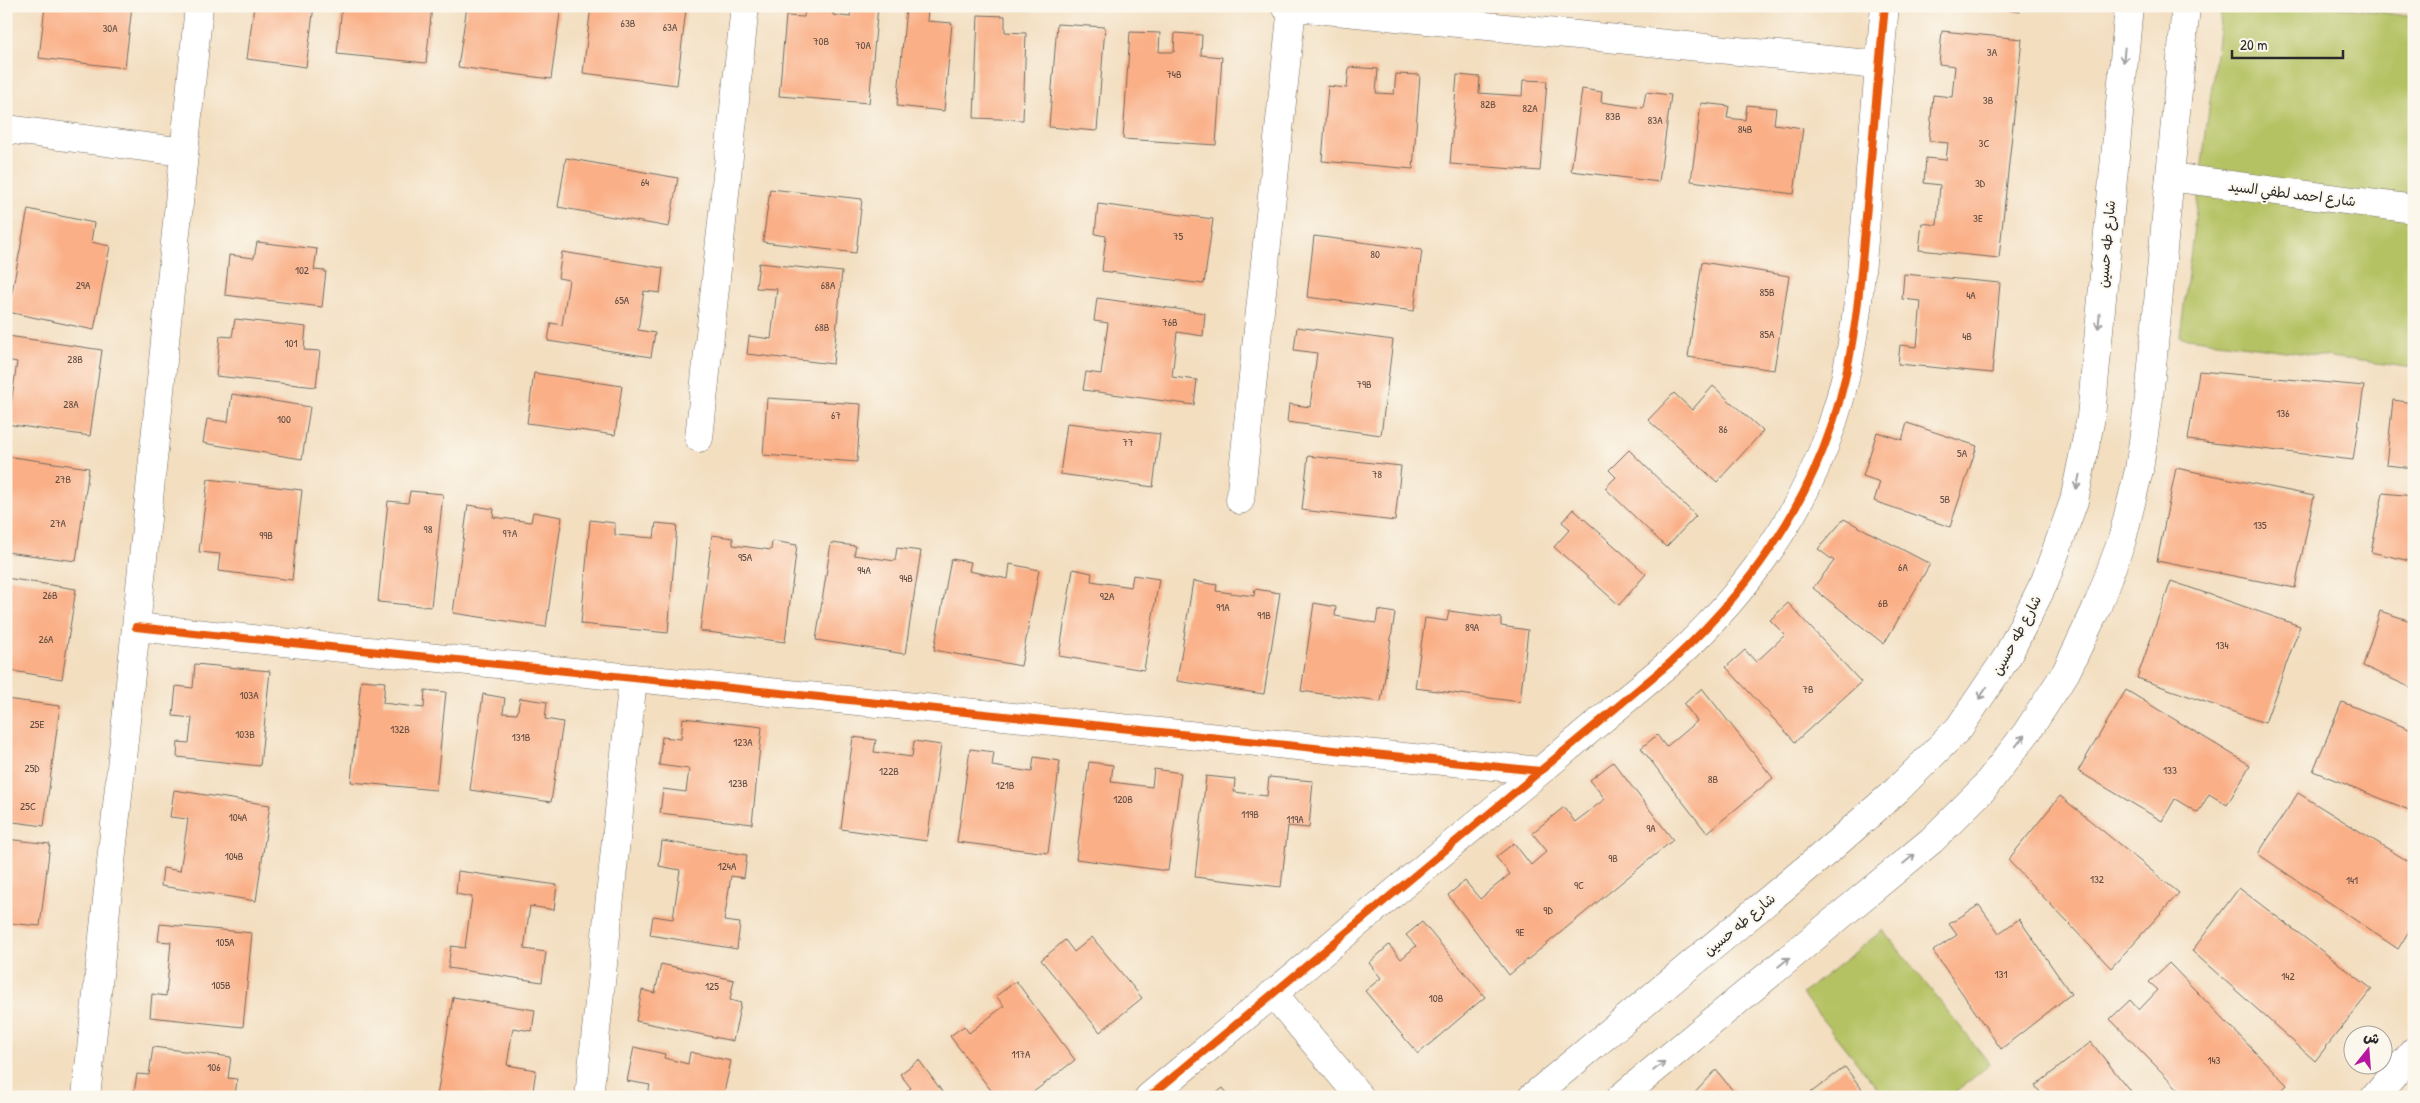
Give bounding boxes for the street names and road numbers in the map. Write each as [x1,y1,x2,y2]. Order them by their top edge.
street label: شارع احمد لطفي السيد [2226,176,2357,214]
street label: شارع طه حسين [2093,199,2120,289]
street label: شارع طه حسين [1987,592,2046,679]
street label: شارع طه حسين [1699,888,1779,960]

